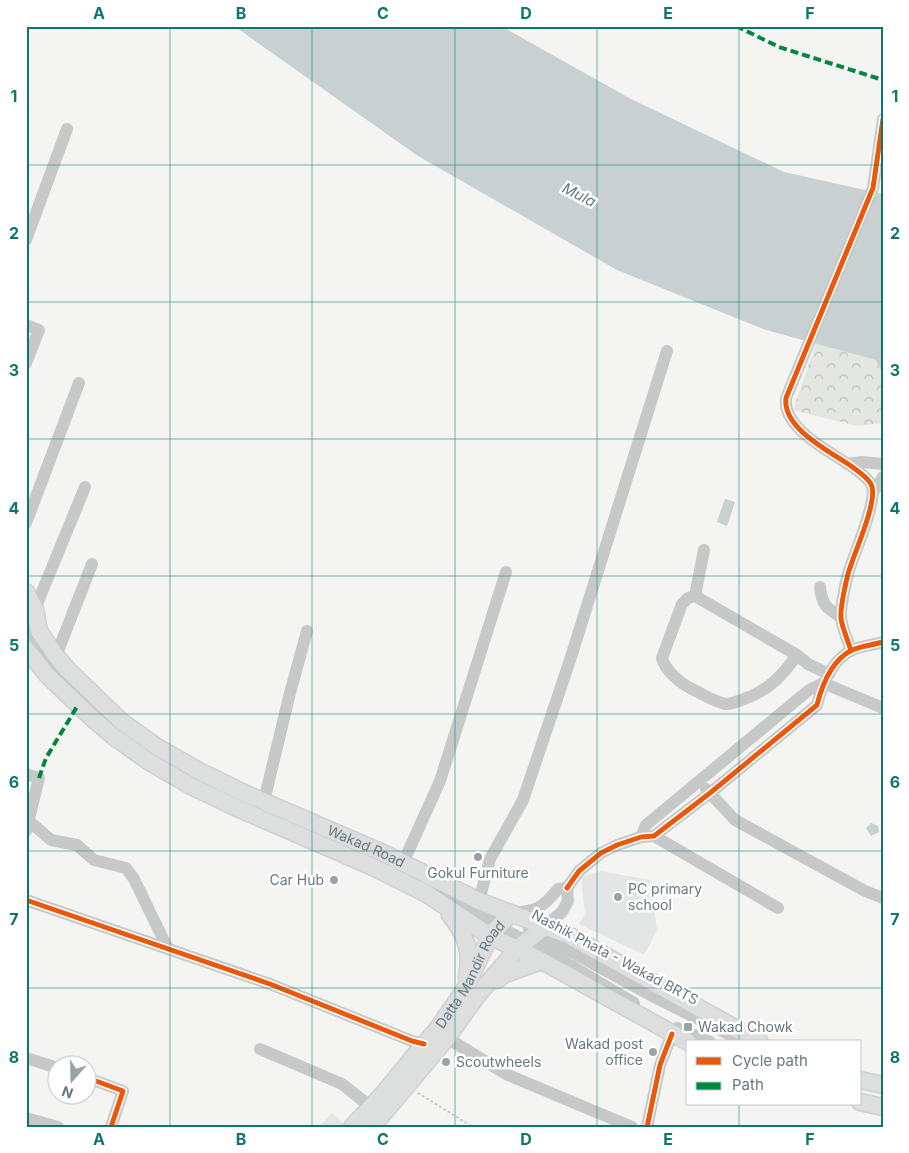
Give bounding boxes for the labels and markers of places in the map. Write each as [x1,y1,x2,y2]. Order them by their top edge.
marker: Gokul Furniture [472,851,484,863]
place label: Gokul Furniture [427,864,529,881]
place label: Car Hub [269,871,324,888]
marker: Car Hub [328,874,340,886]
place label: PC primary school [628,880,702,913]
marker: PC primary school [612,891,624,903]
place label: Wakad Chowk [698,1018,793,1035]
marker: Wakad Chowk [682,1021,694,1033]
place label: Wakad post office [565,1035,643,1068]
marker: Wakad post office [647,1046,659,1058]
place label: Scoutwheels [456,1053,541,1070]
marker: Scoutwheels [440,1056,452,1068]

